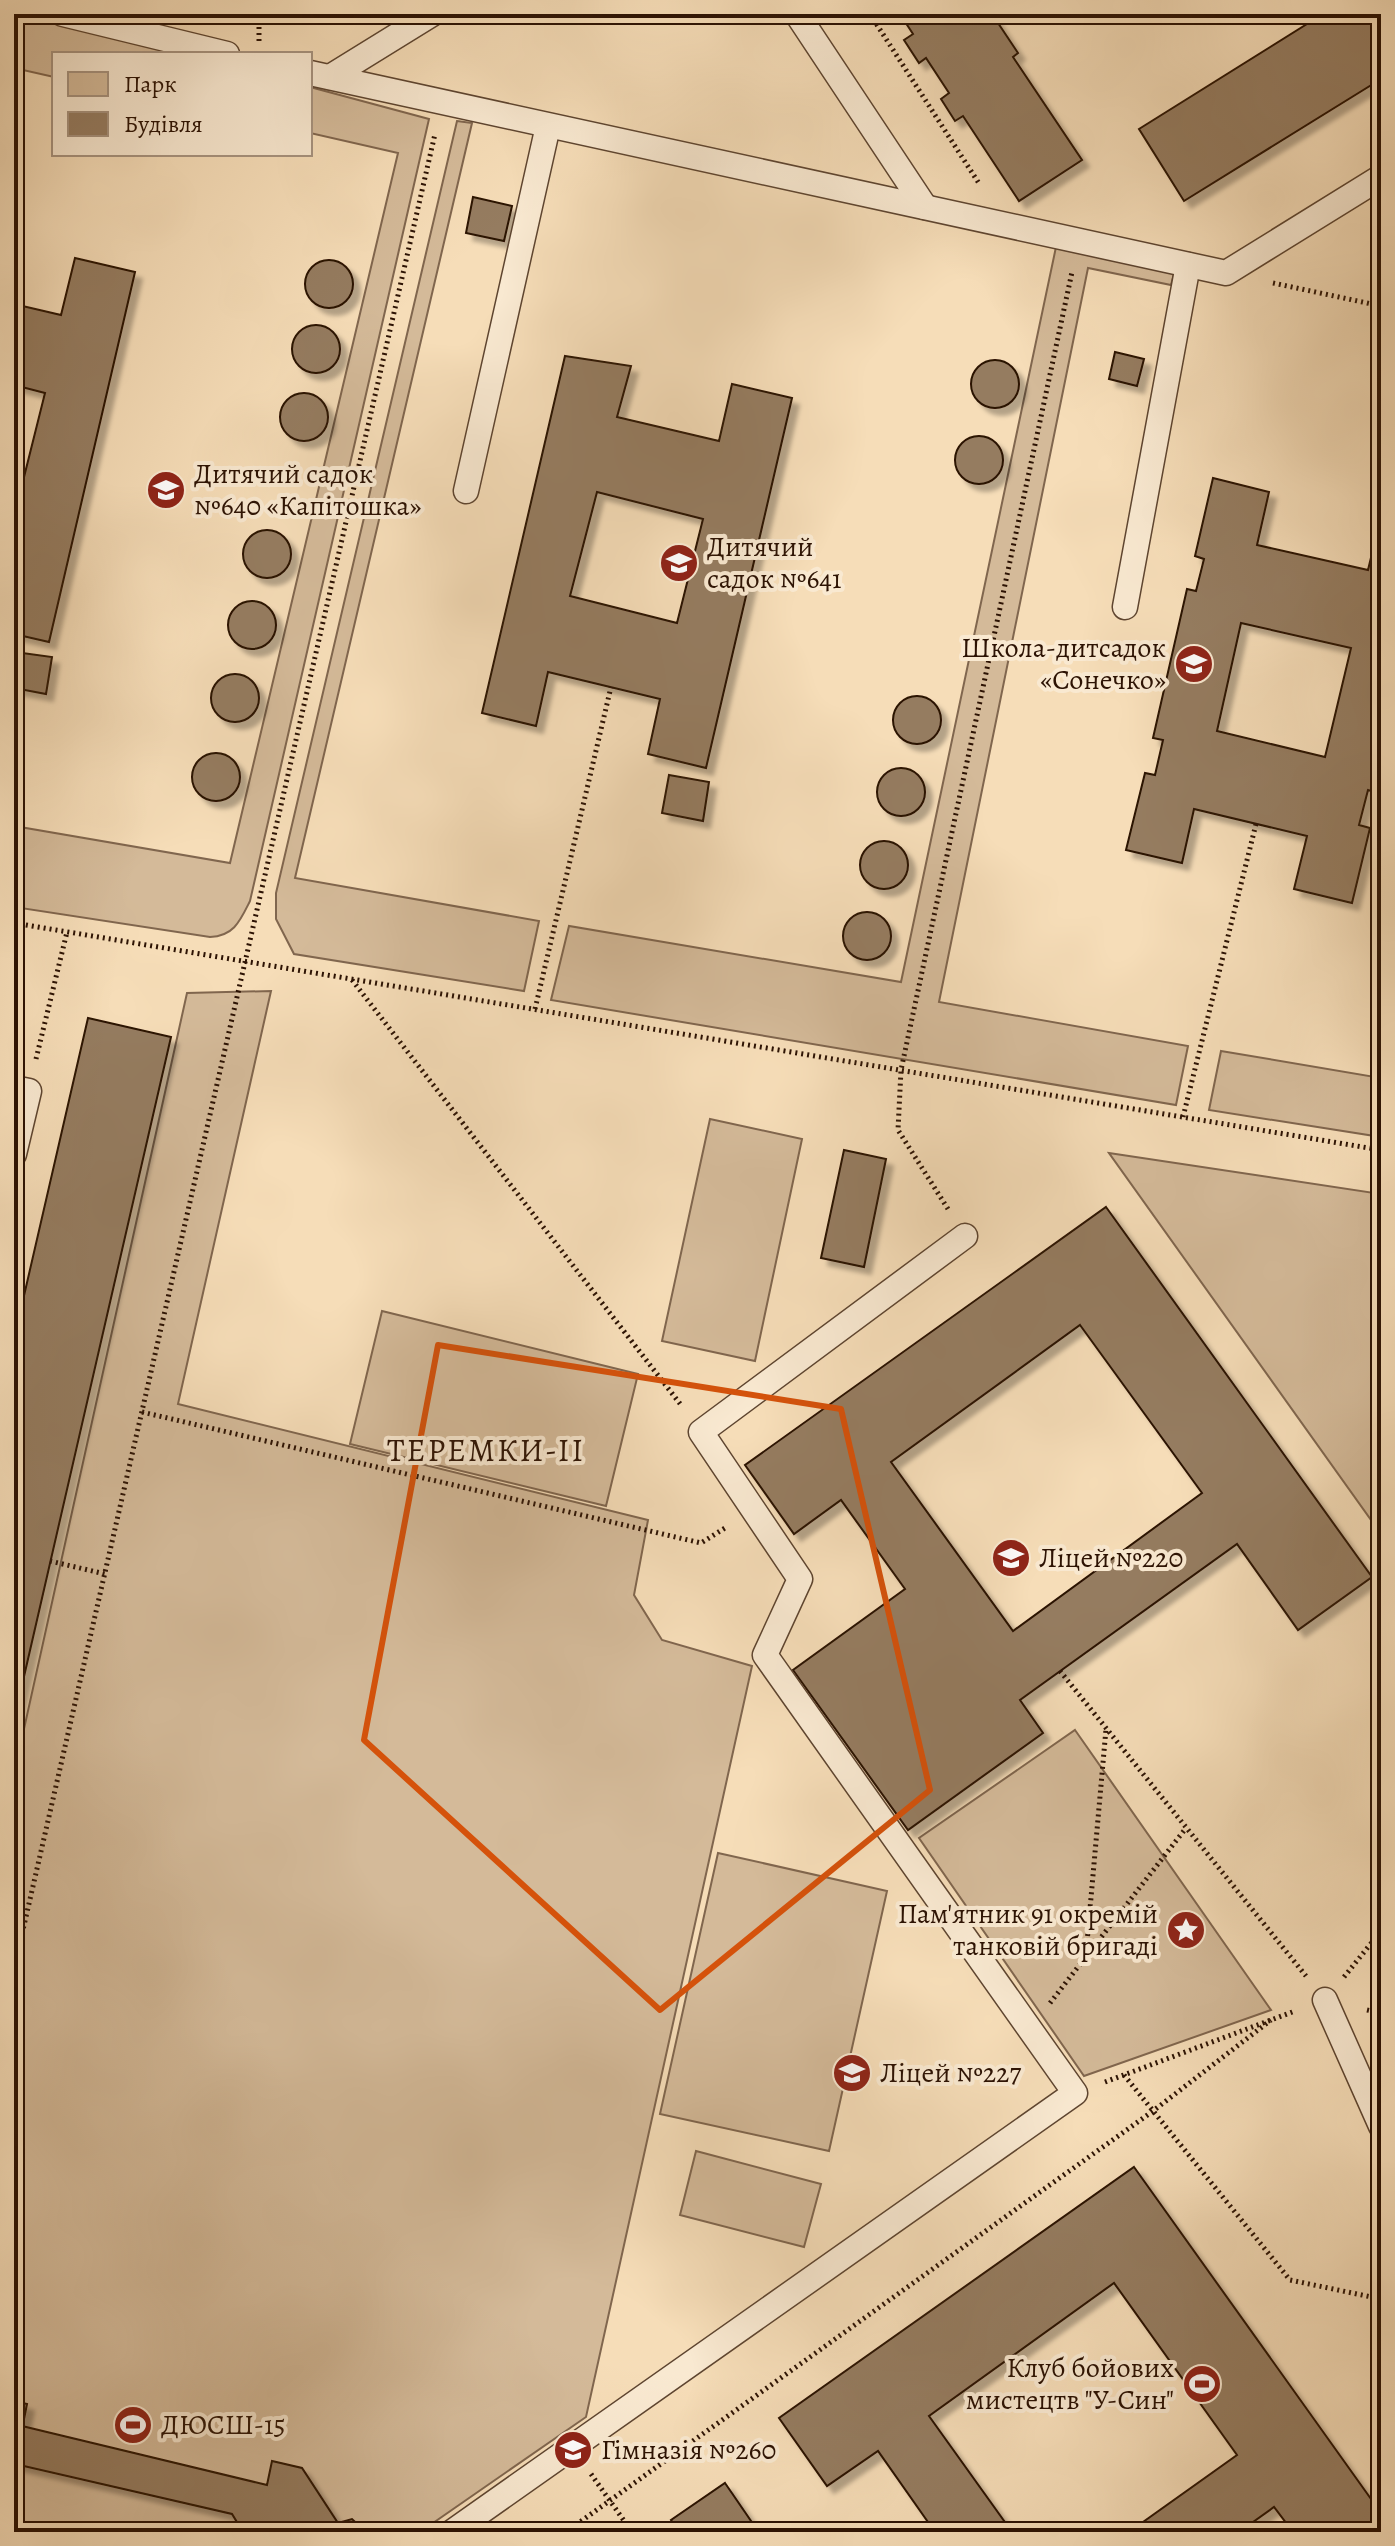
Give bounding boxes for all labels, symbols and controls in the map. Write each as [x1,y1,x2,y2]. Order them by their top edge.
legend [52,52,312,156]
text: Парк [124,68,177,100]
text: Будівля [124,108,203,140]
place label: Дитячий садок №640 «Капітошка» [194,455,421,525]
school or university icon: Дитячий садок №640 «Капітошка» [145,469,187,511]
place label: Дитячий садок №641 [707,528,842,598]
school or university icon: Дитячий садок №641 [658,542,700,584]
place label: Школа-дитсадок «Сонечко» [961,629,1166,699]
school or university icon: Школа-дитсадок «Сонечко» [1173,643,1215,685]
district label: ТЕРЕМКИ-ІІ [387,1428,585,1472]
school or university icon: Ліцей №220 [990,1537,1032,1579]
place label: Ліцей №220 [1039,1539,1183,1577]
place label: Пам'ятник 91 окремій танковій бригаді [898,1895,1158,1965]
place icon: Пам'ятник 91 окремій танковій бригаді [1165,1909,1207,1951]
school or university icon: Ліцей №227 [831,2052,873,2094]
place label: Ліцей №227 [880,2054,1021,2092]
place label: Клуб бойових мистецтв "У-Син" [966,2349,1174,2419]
sports icon: Клуб бойових мистецтв "У-Син" [1181,2363,1223,2405]
sports icon: ДЮСШ-15 [112,2404,154,2446]
place label: ДЮСШ-15 [161,2406,286,2444]
school or university icon: Гімназія №260 [552,2429,594,2471]
place label: Гімназія №260 [601,2431,776,2469]

